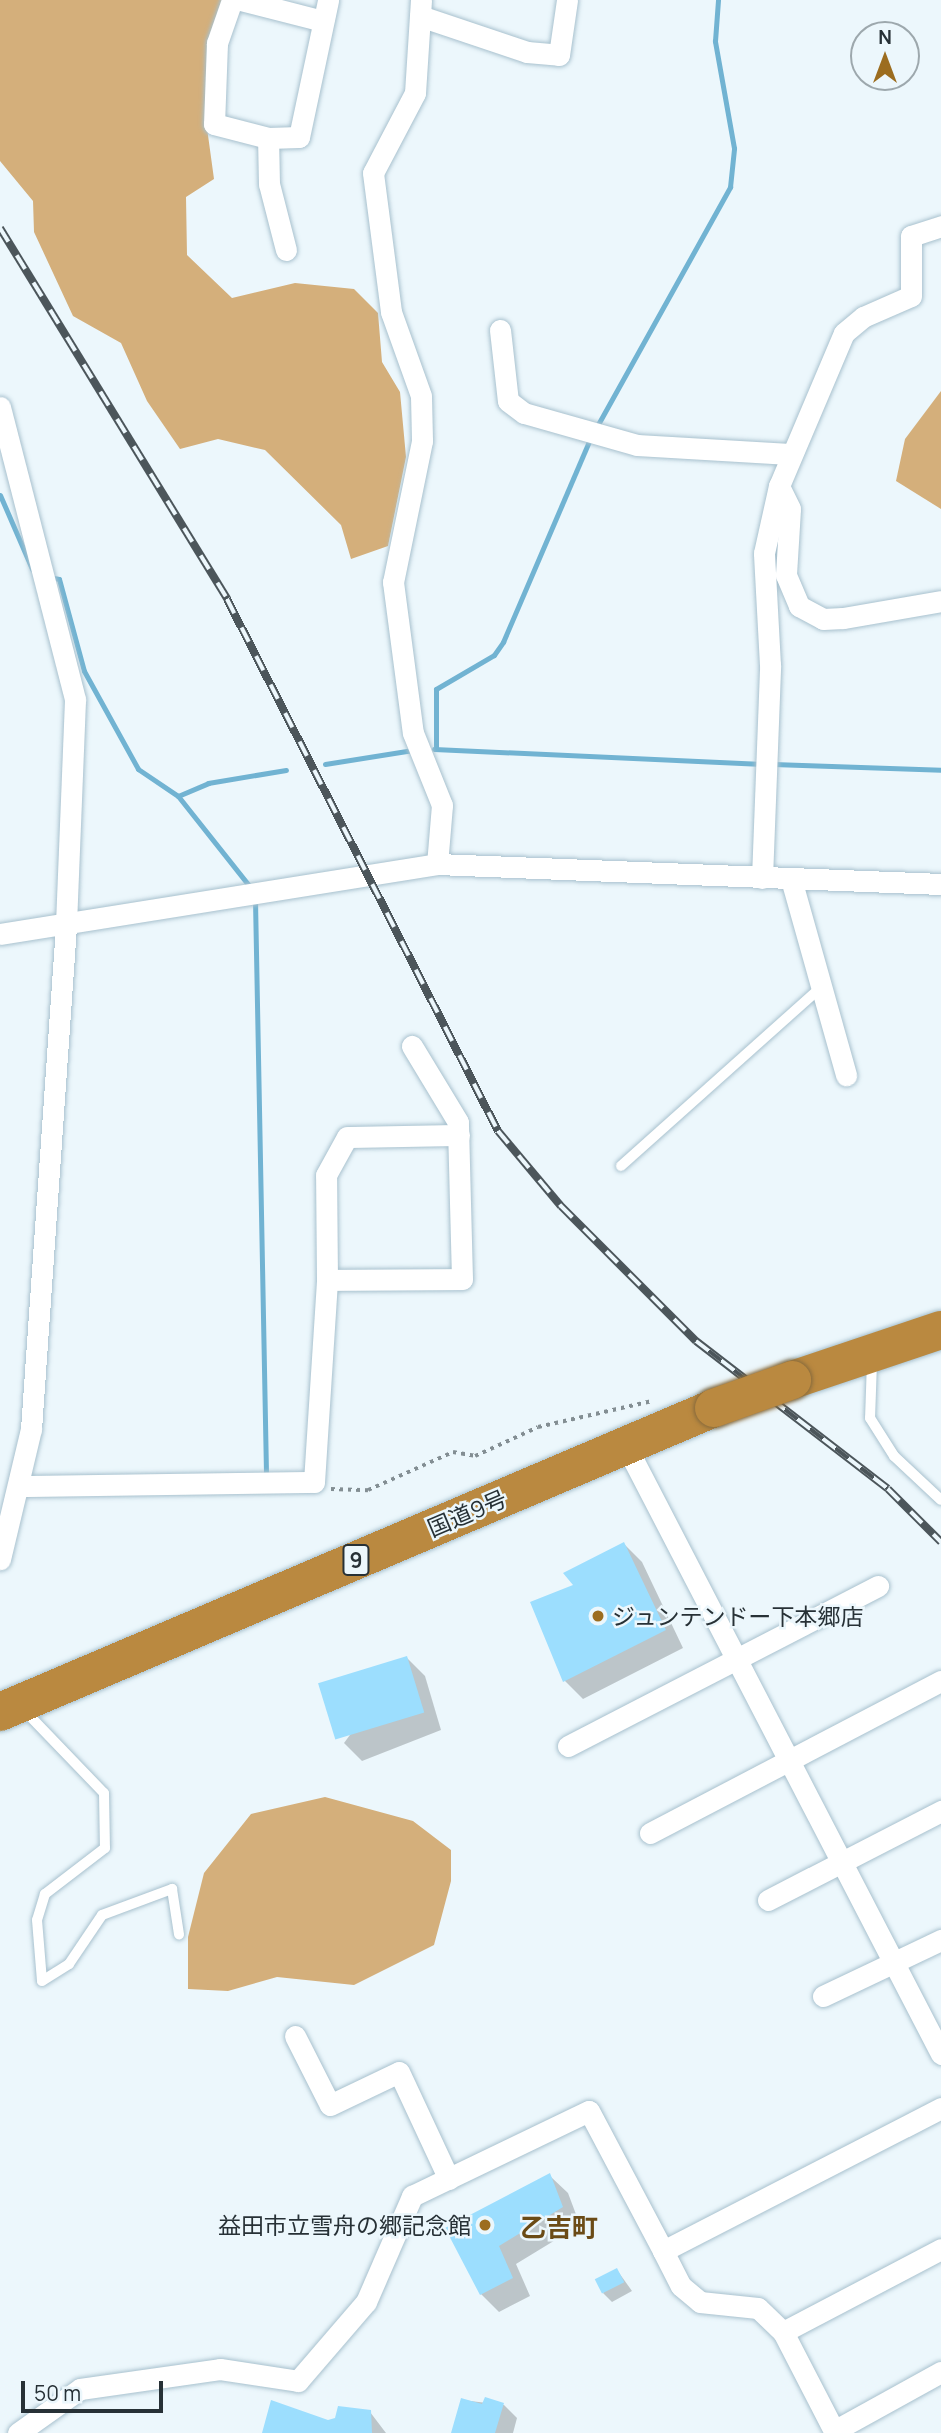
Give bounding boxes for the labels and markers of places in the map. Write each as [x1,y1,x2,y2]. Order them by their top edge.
place label: ジュンテンドー下本郷店 [612,1602,865,1630]
marker: ジュンテンドー下本郷店 [590,1608,606,1624]
place label: 益田市立雪舟の郷記念館 [218,2211,471,2239]
marker: 益田市立雪舟の郷記念館 [477,2217,493,2233]

